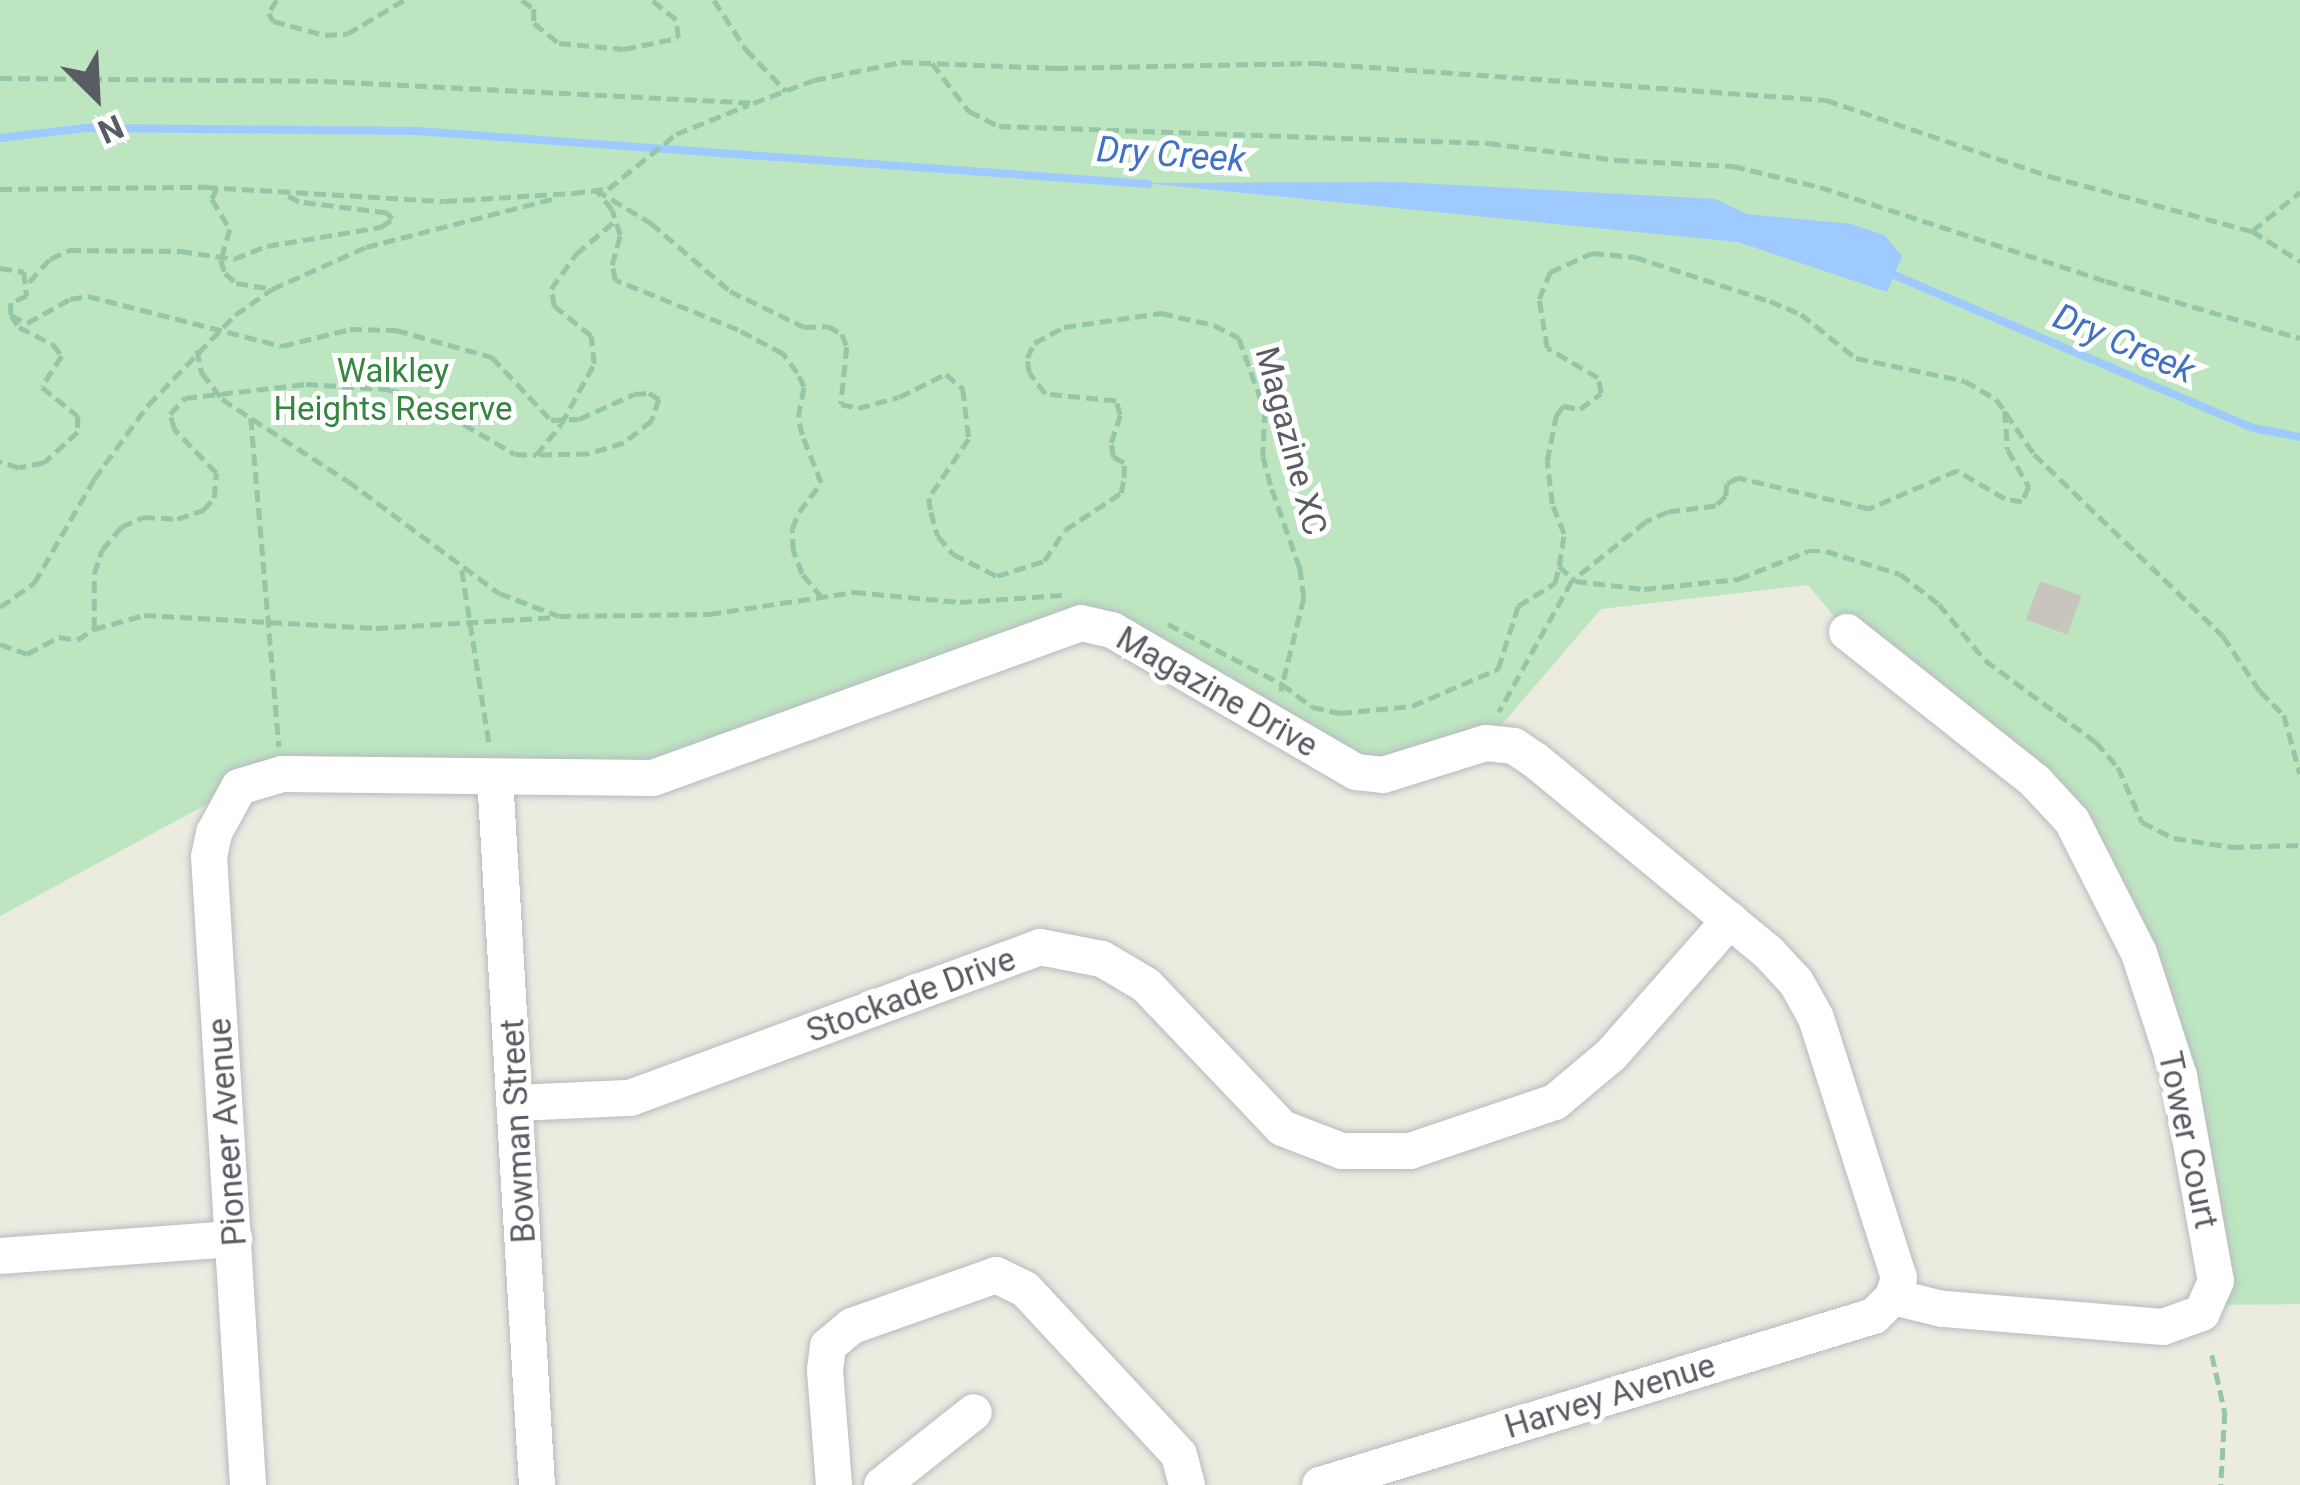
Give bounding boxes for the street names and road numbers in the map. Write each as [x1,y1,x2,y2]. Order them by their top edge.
street label: Magazine XC [1247,343,1335,539]
street label: Magazine Drive [1109,618,1325,766]
street label: Stockade Drive [801,939,1021,1051]
street label: Pioneer Avenue [199,1017,255,1247]
street label: Bowman Street [492,1018,544,1244]
street label: Tower Court [2150,1048,2226,1232]
street label: Harvey Avenue [1500,1345,1720,1447]

